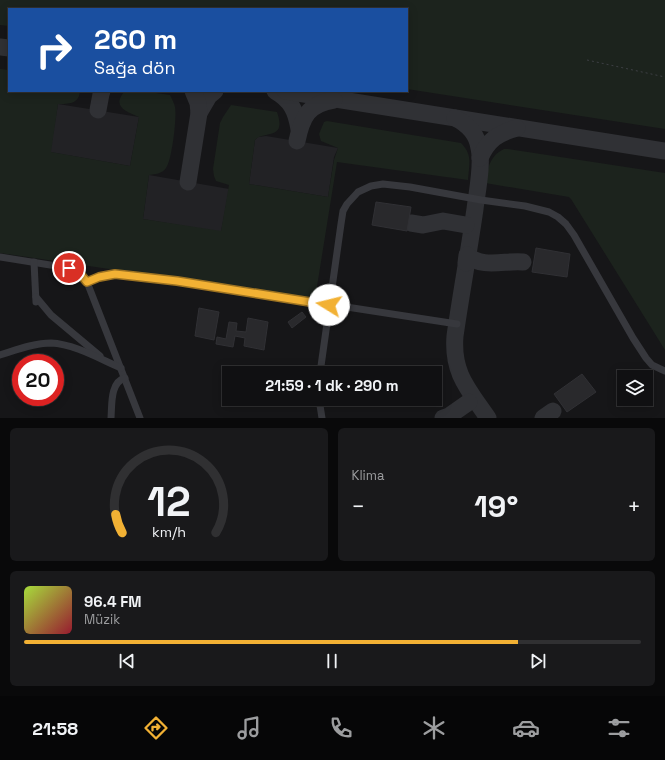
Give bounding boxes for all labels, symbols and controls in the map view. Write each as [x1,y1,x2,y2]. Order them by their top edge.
text: 260 m [94,21,177,57]
icon: right [28,24,80,76]
text: Sağa dön [94,56,175,79]
pin [52,251,86,285]
icon: arrive [58,257,80,279]
position arrow [308,284,350,326]
speed limit sign: 20 [12,354,64,406]
map controls [617,370,653,406]
button: layers [617,370,653,406]
text: 21:59 · 1 dk · 290 m [265,376,399,395]
text: Klima [352,467,384,484]
text: 12 [147,474,191,527]
text: 19° [474,487,518,526]
text: − [352,492,365,520]
text: + [627,492,641,520]
text: km/h [152,522,186,540]
text: 96.4 FM [84,592,142,611]
text: Müzik [84,611,120,628]
icon: previous [116,650,138,672]
icon: pause [321,650,343,672]
icon: next [527,650,549,672]
icon: directions [142,714,170,742]
icon: music [235,714,263,742]
icon: phone [327,714,355,742]
icon: climate [420,714,448,742]
icon: car [512,714,540,742]
icon: filters [605,714,633,742]
text: 21:58 [32,717,78,740]

